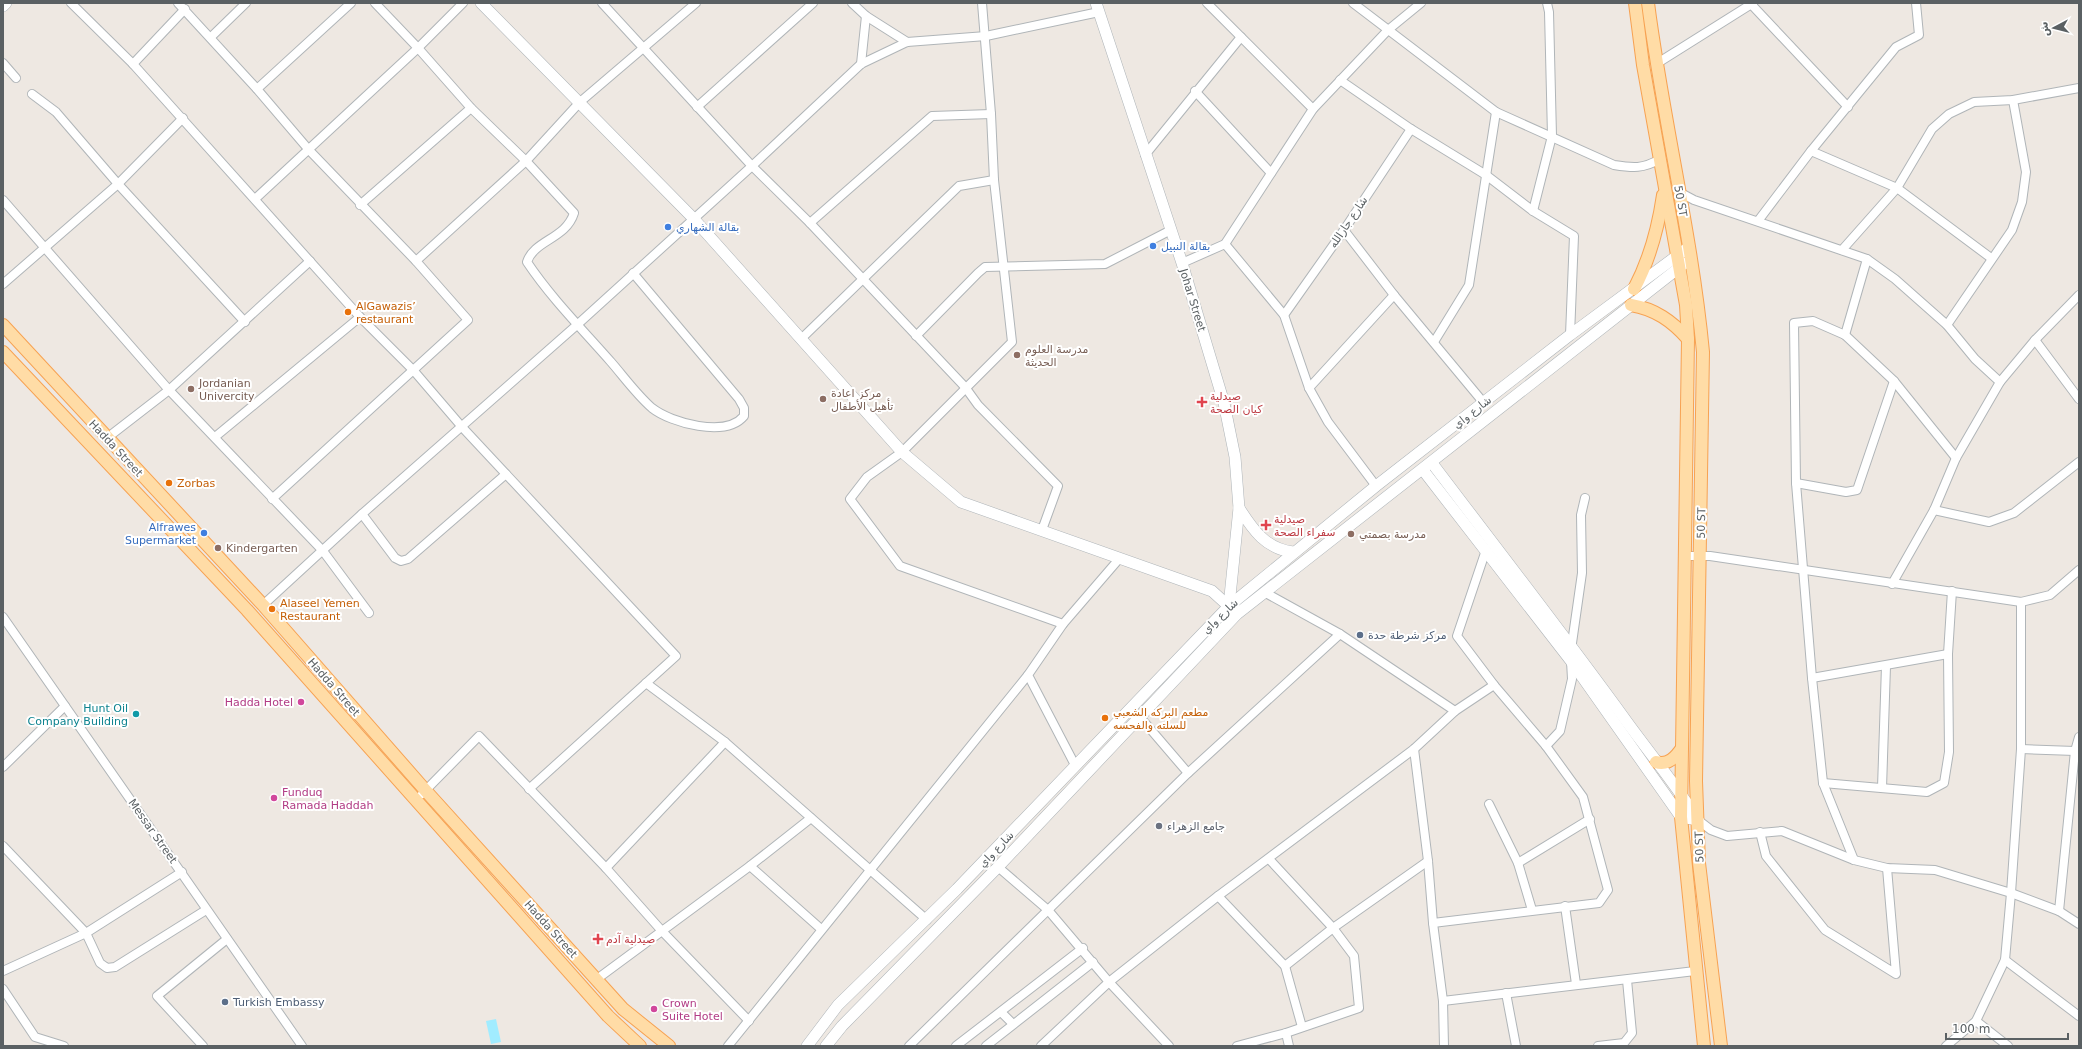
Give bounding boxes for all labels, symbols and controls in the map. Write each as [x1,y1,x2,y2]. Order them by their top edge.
north arrow [2034,8,2074,48]
text: ش [2037,21,2052,37]
street label: 50 ST [1671,185,1690,218]
street label: شارع جارالله [1326,194,1370,251]
place label: بقالة الشهاري [676,221,739,234]
marker: بقالة الشهاري [663,222,673,232]
place label: بقالة النبيل [1161,240,1210,253]
marker: بقالة النبيل [1148,241,1158,251]
street label: Johar Street [1176,266,1208,334]
place label: AlGawazis’ restaurant [356,300,416,326]
marker: AlGawazis’ restaurant [343,307,353,317]
place label: مدرسة العلوم الحديثة [1025,343,1089,369]
marker: مدرسة العلوم الحديثة [1012,350,1022,360]
place label: Jordanian Univercity [198,377,255,403]
marker: Jordanian Univercity [186,384,196,394]
place label: مركز اعادة تأهيل الأطفال [831,387,893,413]
place label: صيدلية كيان الصحة [1210,390,1263,416]
street label: شارع واي [1451,393,1494,431]
marker: مركز اعادة تأهيل الأطفال [818,394,828,404]
marker: صيدلية كيان الصحة [1197,397,1207,407]
street label: Hadda Street [86,417,146,480]
place label: Zorbas [177,477,216,490]
marker: Zorbas [164,478,174,488]
street label: 50 ST [1695,507,1708,539]
place label: صيدلية سفراء الصحة [1274,513,1336,539]
marker: صيدلية سفراء الصحة [1261,520,1271,530]
place label: Alfrawes Supermarket [125,521,197,547]
marker: Alfrawes Supermarket [199,528,209,538]
place label: مدرسة بصمتي [1359,528,1426,541]
marker: مدرسة بصمتي [1346,529,1356,539]
place label: Kindergarten [226,542,298,555]
marker: Kindergarten [213,543,223,553]
street label: شارع واي [1200,596,1241,637]
place label: Alaseel Yemen Restaurant [280,597,360,623]
marker: Alaseel Yemen Restaurant [267,604,277,614]
place label: مركز شرطة حدة [1368,629,1447,642]
marker: مركز شرطة حدة [1355,630,1365,640]
street label: Hadda Street [305,656,363,720]
place label: Hadda Hotel [225,696,293,709]
marker: Hadda Hotel [296,697,306,707]
place label: Hunt Oil Company Building [28,702,128,728]
place label: مطعم البركه الشعبي للسلته والفحسه [1113,706,1209,732]
marker: Hunt Oil Company Building [131,709,141,719]
marker: مطعم البركه الشعبي للسلته والفحسه [1100,713,1110,723]
place label: Funduq Ramada Haddah [282,786,374,812]
marker: Funduq Ramada Haddah [269,793,279,803]
street label: Messar Street [125,796,180,867]
place label: جامع الزهراء [1167,820,1225,833]
marker: جامع الزهراء [1154,821,1164,831]
street label: شارع واي [976,829,1017,870]
street label: 50 ST [1692,831,1707,863]
street label: Hadda Street [521,898,580,961]
place label: صيدلية آدم [606,932,655,946]
marker: صيدلية آدم [593,934,603,944]
place label: Turkish Embassy [232,996,325,1009]
marker: Turkish Embassy [220,997,230,1007]
place label: Crown Suite Hotel [662,997,723,1023]
marker: Crown Suite Hotel [649,1004,659,1014]
scale bar [1946,1015,2068,1041]
text: 100 m [1952,1022,1990,1036]

